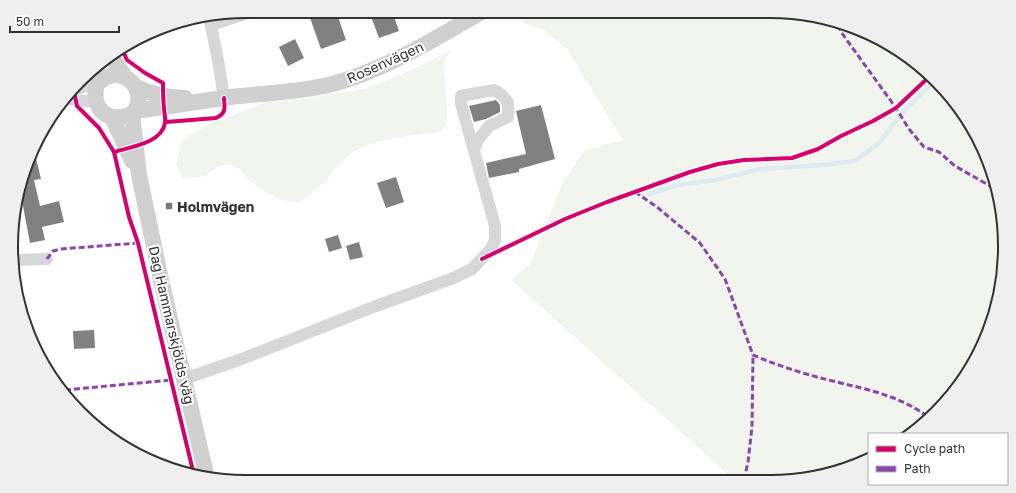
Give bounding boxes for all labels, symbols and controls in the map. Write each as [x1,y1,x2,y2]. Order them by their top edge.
scale bar [10,8,119,34]
text: 50 m [16,14,44,29]
street label: Rosenvägen [344,37,426,87]
place label: Holmvägen [177,198,254,215]
marker: Holmvägen [164,201,174,211]
street label: Dag Hammarskjölds väg [146,244,198,406]
legend [868,433,1008,485]
text: Cycle path [904,441,965,456]
text: Path [904,461,931,476]

